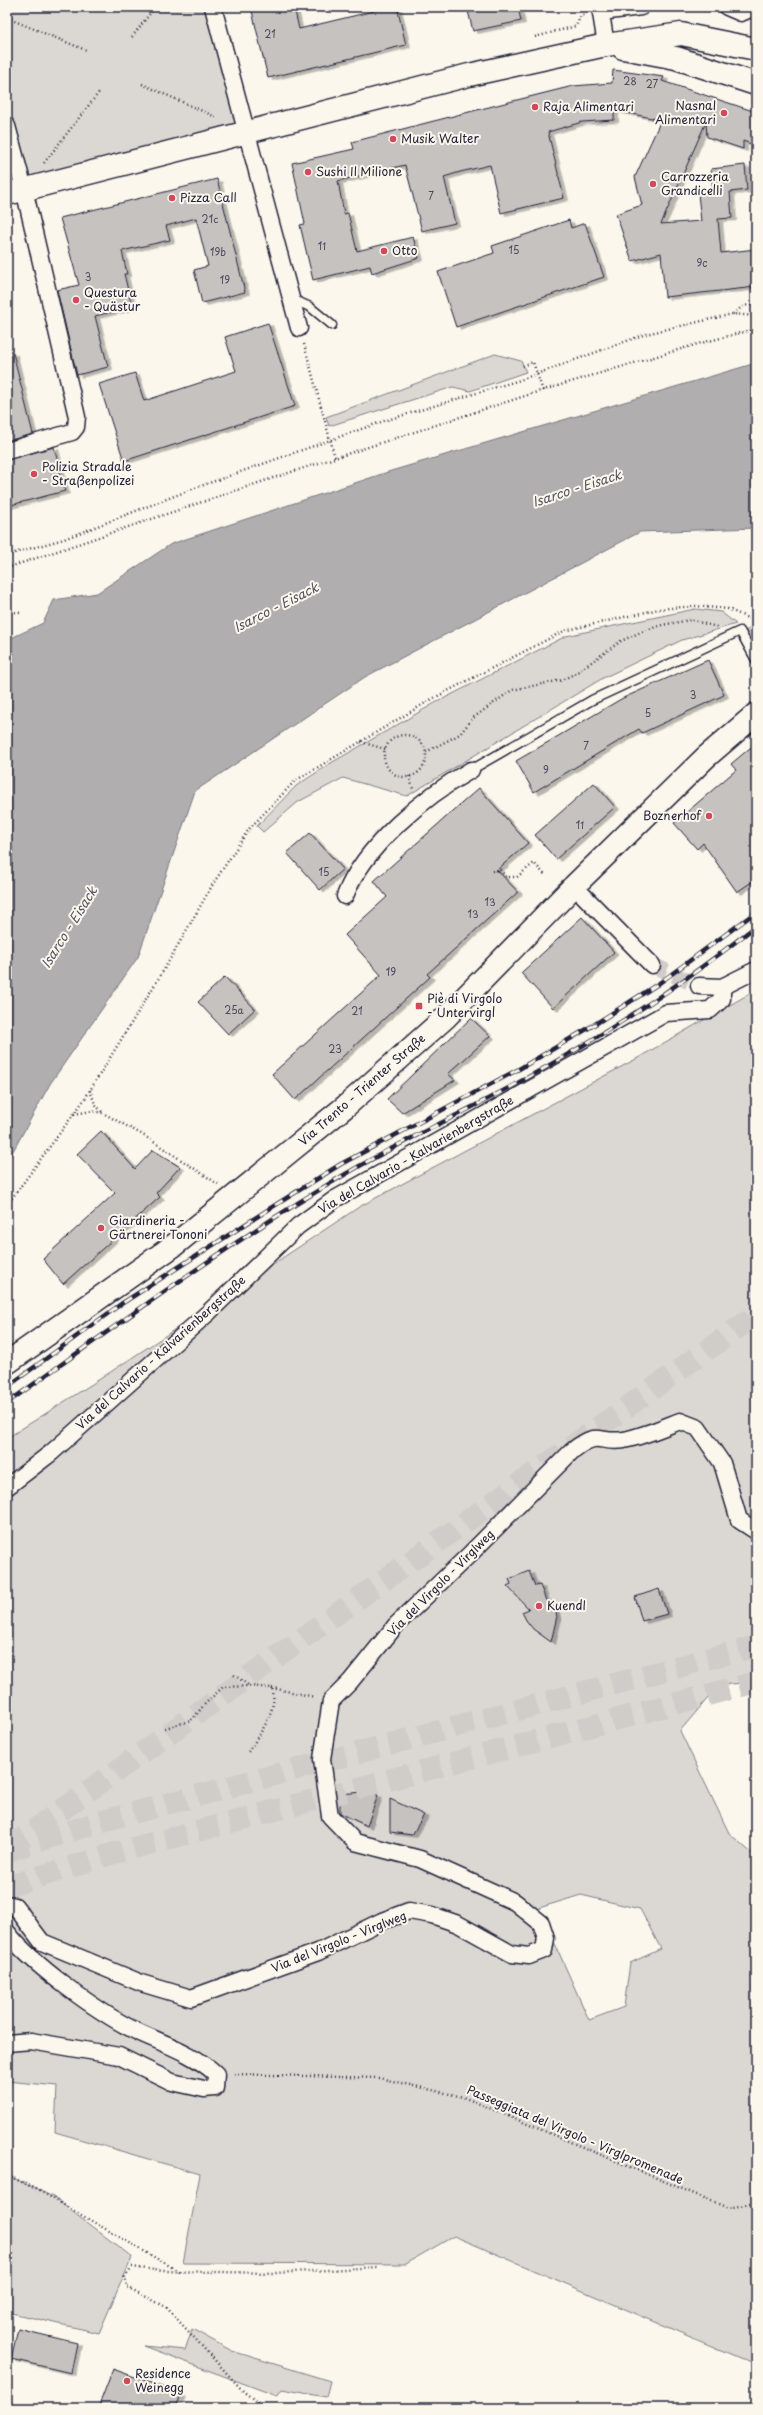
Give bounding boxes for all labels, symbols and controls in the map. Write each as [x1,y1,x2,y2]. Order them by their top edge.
house number: 21 [264,26,276,41]
house number: 28 [623,73,637,88]
house number: 27 [646,76,659,91]
place label: Nasnal Alimentari [655,96,716,128]
place label: Raja Alimentari [543,97,634,115]
marker: Raja Alimentari [530,102,540,112]
marker: Nasnal Alimentari [719,108,729,118]
place label: Musik Walter [401,129,479,147]
marker: Musik Walter [388,134,398,144]
place label: Sushi Il Milione [316,162,402,180]
marker: Sushi Il Milione [303,167,313,177]
place label: Carrozzeria Grandicelli [661,167,729,199]
marker: Carrozzeria Grandicelli [648,179,658,189]
place label: Pizza Call [180,188,237,206]
house number: 7 [428,188,434,203]
marker: Pizza Call [167,193,177,203]
house number: 21c [202,211,218,226]
house number: 11 [318,238,326,253]
place label: Otto [392,241,418,259]
house number: 15 [509,242,519,257]
house number: 19b [210,244,226,259]
marker: Otto [379,246,389,256]
house number: 9c [696,255,708,270]
house number: 3 [85,269,91,284]
house number: 19 [220,272,230,287]
place label: Questura - Quästur [84,283,141,315]
marker: Questura - Quästur [71,295,81,305]
place label: Polizia Stradale - Straßenpolizei [42,457,134,489]
water label: Isarco - Eisack [530,464,625,511]
marker: Polizia Stradale - Straßenpolizei [29,469,39,479]
water label: Isarco - Eisack [230,577,322,636]
house number: 3 [690,687,696,702]
house number: 5 [645,705,651,720]
house number: 7 [583,738,589,753]
house number: 9 [543,762,549,777]
place label: Boznerhof [643,806,702,824]
marker: Boznerhof [704,811,714,821]
house number: 11 [576,817,584,832]
house number: 15 [319,864,329,879]
water label: Isarco - Eisack [36,882,102,971]
house number: 13 [484,894,496,909]
house number: 13 [467,906,479,921]
house number: 19 [386,964,396,979]
place label: Piè di Virgolo - Untervirgl [427,989,502,1021]
marker: Piè di Virgolo - Untervirgl [414,1001,424,1011]
house number: 25a [224,1002,245,1017]
house number: 21 [351,1003,363,1018]
street label: Via Trento - Trienter Straße [294,1029,429,1149]
house number: 23 [328,1041,342,1056]
street label: Via del Calvario - Kalvarienbergstraße [314,1091,517,1218]
place label: Giardineria - Gärtnerei Tononi [109,1211,207,1243]
marker: Giardineria - Gärtnerei Tononi [96,1223,106,1233]
street label: Via del Calvario - Kalvarienbergstraße [71,1271,249,1434]
street label: Via del Virgolo - Virglweg [383,1525,498,1640]
place label: Kuendl [547,1596,586,1614]
marker: Kuendl [534,1601,544,1611]
street label: Via del Virgolo - Virglweg [268,1906,409,1976]
street label: Passeggiata del Virgolo - Virglpromenade [464,2080,686,2188]
place label: Residence Weinegg [135,2364,191,2396]
marker: Residence Weinegg [122,2376,132,2386]

